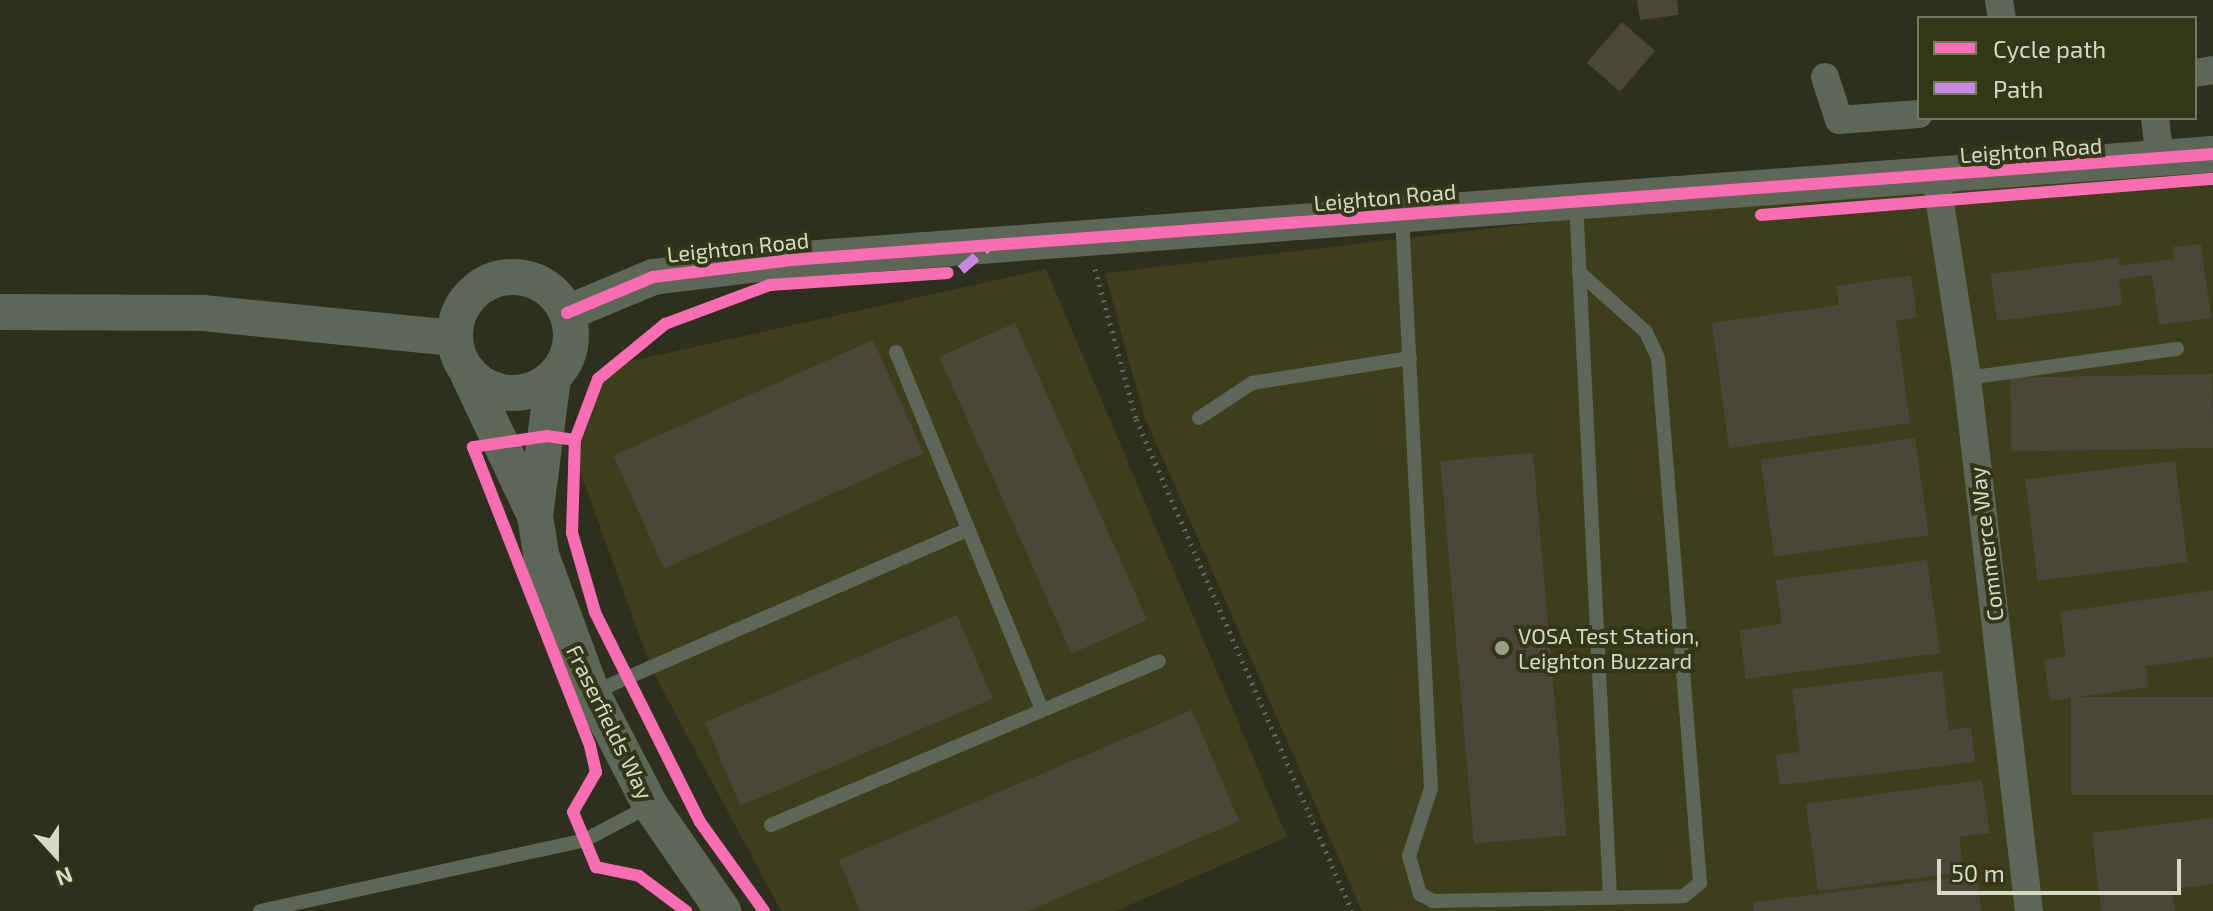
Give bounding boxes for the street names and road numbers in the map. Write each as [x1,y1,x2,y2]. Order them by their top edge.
street label: Leighton Road [1959,132,2103,168]
street label: Leighton Road [1313,178,1457,216]
street label: Leighton Road [666,226,810,268]
street label: Commerce Way [1963,465,2009,623]
street label: Fraserfields Way [561,640,659,804]

